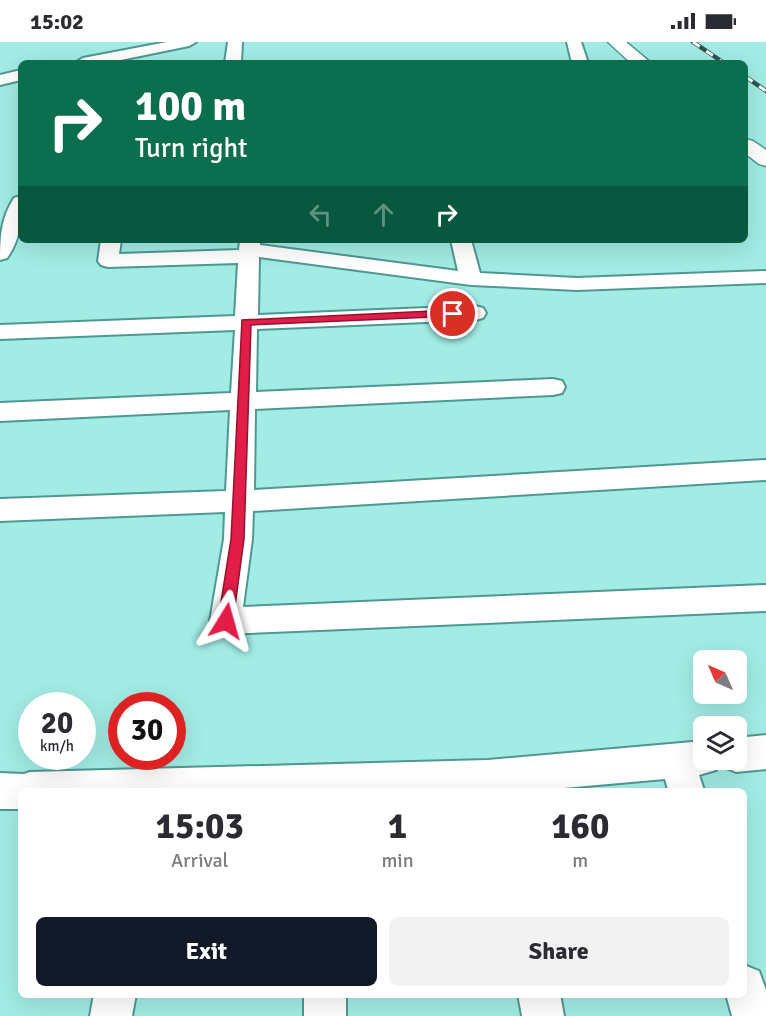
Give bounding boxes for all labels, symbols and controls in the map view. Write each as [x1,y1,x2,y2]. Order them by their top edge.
text: 15:02 [30,8,84,35]
text: 100 m [135,81,246,132]
icon: right [36,84,114,162]
text: Turn right [135,132,248,165]
icon: left [304,198,337,231]
icon: ahead [367,198,400,231]
icon: right [430,198,463,231]
pin [427,288,478,339]
icon: arrive [436,297,469,330]
position arrow [194,589,258,653]
north arrow [693,650,747,704]
map controls [693,650,747,770]
speed limit sign: 30 [108,692,186,770]
text: 20 [41,705,73,742]
button: layers [693,716,747,770]
text: km/h [40,737,74,755]
text: 15:03 [156,804,244,849]
text: 1 [388,804,407,849]
text: 160 [551,804,609,849]
text: Arrival [171,848,228,873]
text: min [381,848,414,873]
text: m [572,848,588,873]
button: Exit [36,917,377,986]
button: Share [389,917,729,986]

